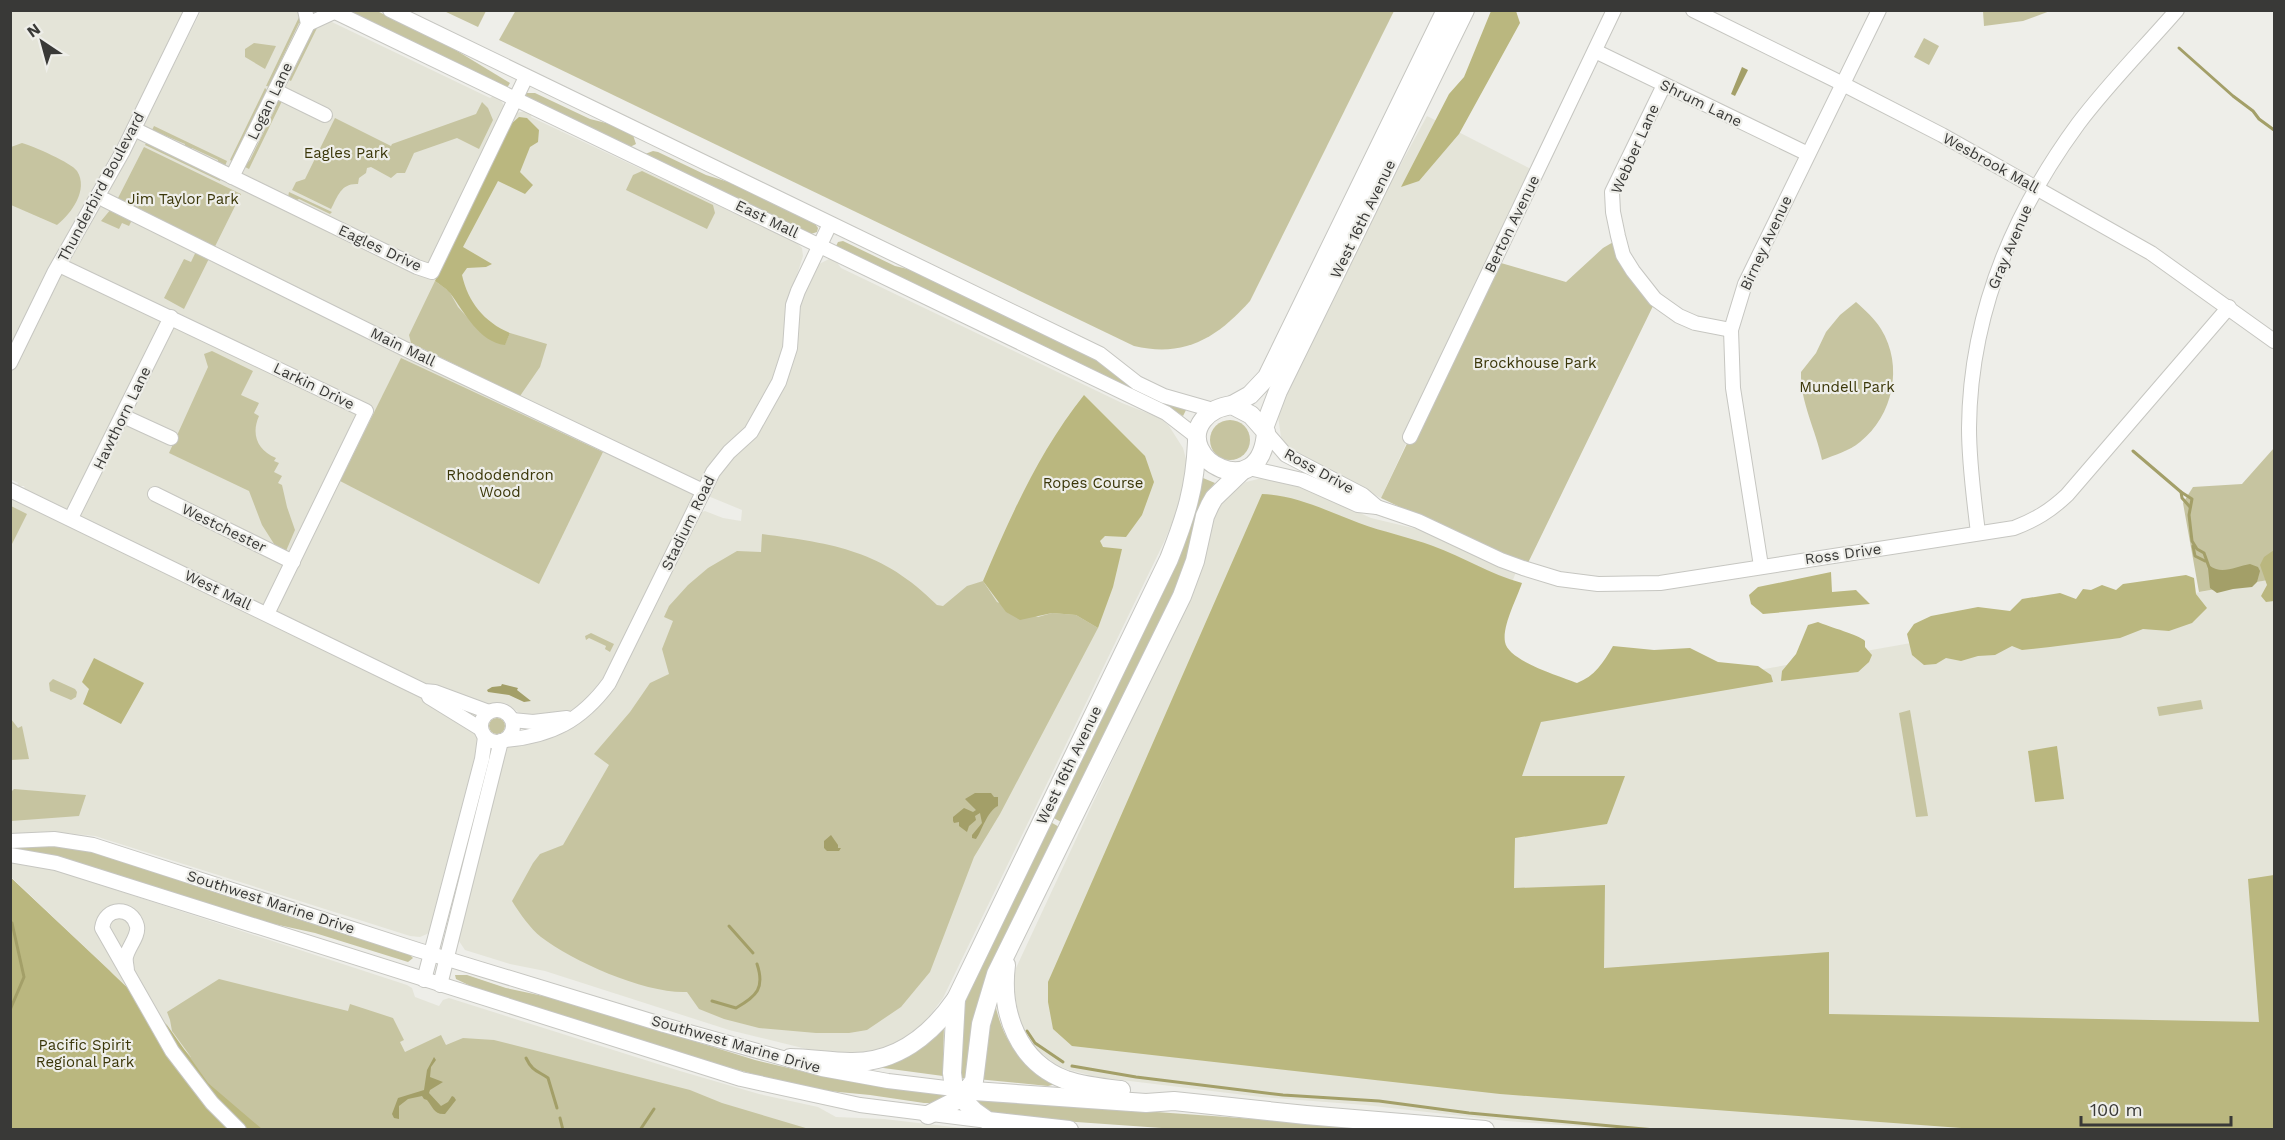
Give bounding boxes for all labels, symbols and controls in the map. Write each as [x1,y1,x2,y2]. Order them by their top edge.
north arrow [12,12,72,72]
text: N [23,19,44,41]
street label: Logan Lane [243,59,297,143]
street label: Shrum Lane [1657,75,1745,131]
street label: Webber Lane [1607,101,1663,197]
street label: Thunderbird Boulevard [54,109,148,265]
street label: Wesbrook Mall [1940,129,2043,197]
park label: Eagles Park [304,144,389,162]
street label: West 16th Avenue [1326,157,1400,281]
street label: Berton Avenue [1481,172,1543,276]
park label: Jim Taylor Park [127,190,239,208]
street label: Birney Avenue [1736,193,1796,293]
street label: East Mall [733,196,802,242]
street label: Gray Avenue [1984,202,2036,292]
street label: Eagles Drive [336,221,424,275]
street label: Main Mall [368,324,439,371]
park label: Brockhouse Park [1473,354,1597,372]
street label: Larkin Drive [271,359,357,413]
street label: Hawthorn Lane [89,364,155,472]
park label: Mundell Park [1799,378,1895,396]
street label: Ross Drive [1281,444,1357,498]
park label: Rhododendron Wood [446,466,554,501]
street label: Stadium Road [657,473,719,573]
park label: Ropes Course [1043,474,1143,492]
street label: Westchester [179,500,269,556]
street label: Ross Drive [1804,540,1882,568]
street label: West Mall [182,566,255,614]
street label: West 16th Avenue [1032,703,1106,827]
street label: Southwest Marine Drive [185,866,357,938]
street label: Southwest Marine Drive [649,1011,823,1077]
park label: Pacific Spirit Regional Park [36,1036,135,1071]
scale bar [2081,1089,2231,1127]
text: 100 m [2090,1099,2143,1120]

